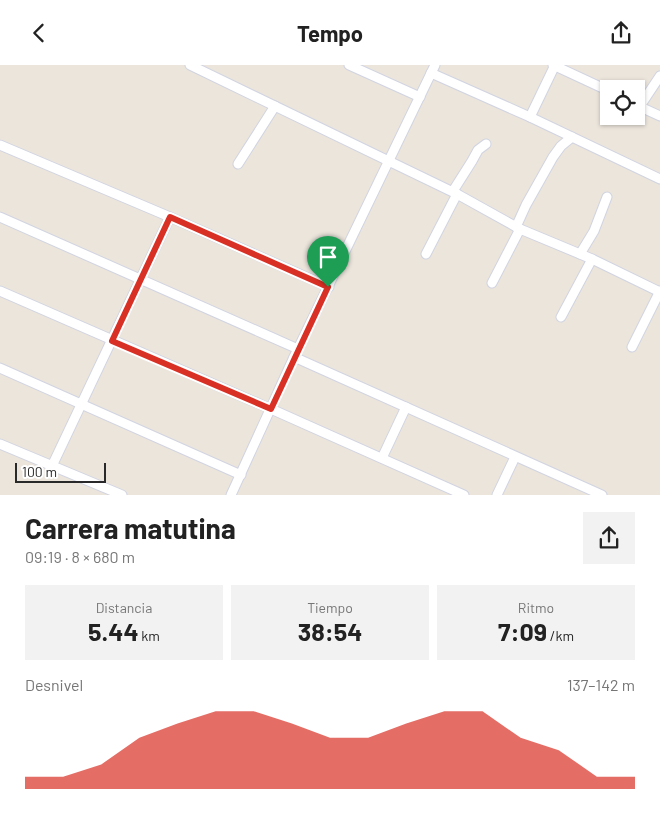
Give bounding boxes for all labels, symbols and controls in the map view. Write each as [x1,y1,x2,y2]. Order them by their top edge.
icon: back [25,19,53,47]
icon: share [607,19,635,47]
text: Tempo [297,20,363,46]
map controls [600,80,645,125]
button: locate [600,80,645,125]
pin [307,236,349,287]
icon: arrive [314,243,342,271]
scale bar [15,460,106,483]
text: 100 m [22,463,57,480]
text: Carrera matutina [25,511,236,545]
button: share [583,512,635,564]
text: 09:19 · 8 × 680 m [25,547,135,566]
text: Distancia [96,599,152,616]
text: Tiempo [307,599,353,616]
text: Ritmo [518,599,554,616]
text: 5.44 [88,616,139,646]
text: 38:54 [298,616,362,646]
text: 7:09 [498,616,547,646]
text: km [139,627,160,644]
text: /km [547,627,574,644]
text: Desnivel [25,675,83,694]
text: 137–142 m [567,675,635,694]

